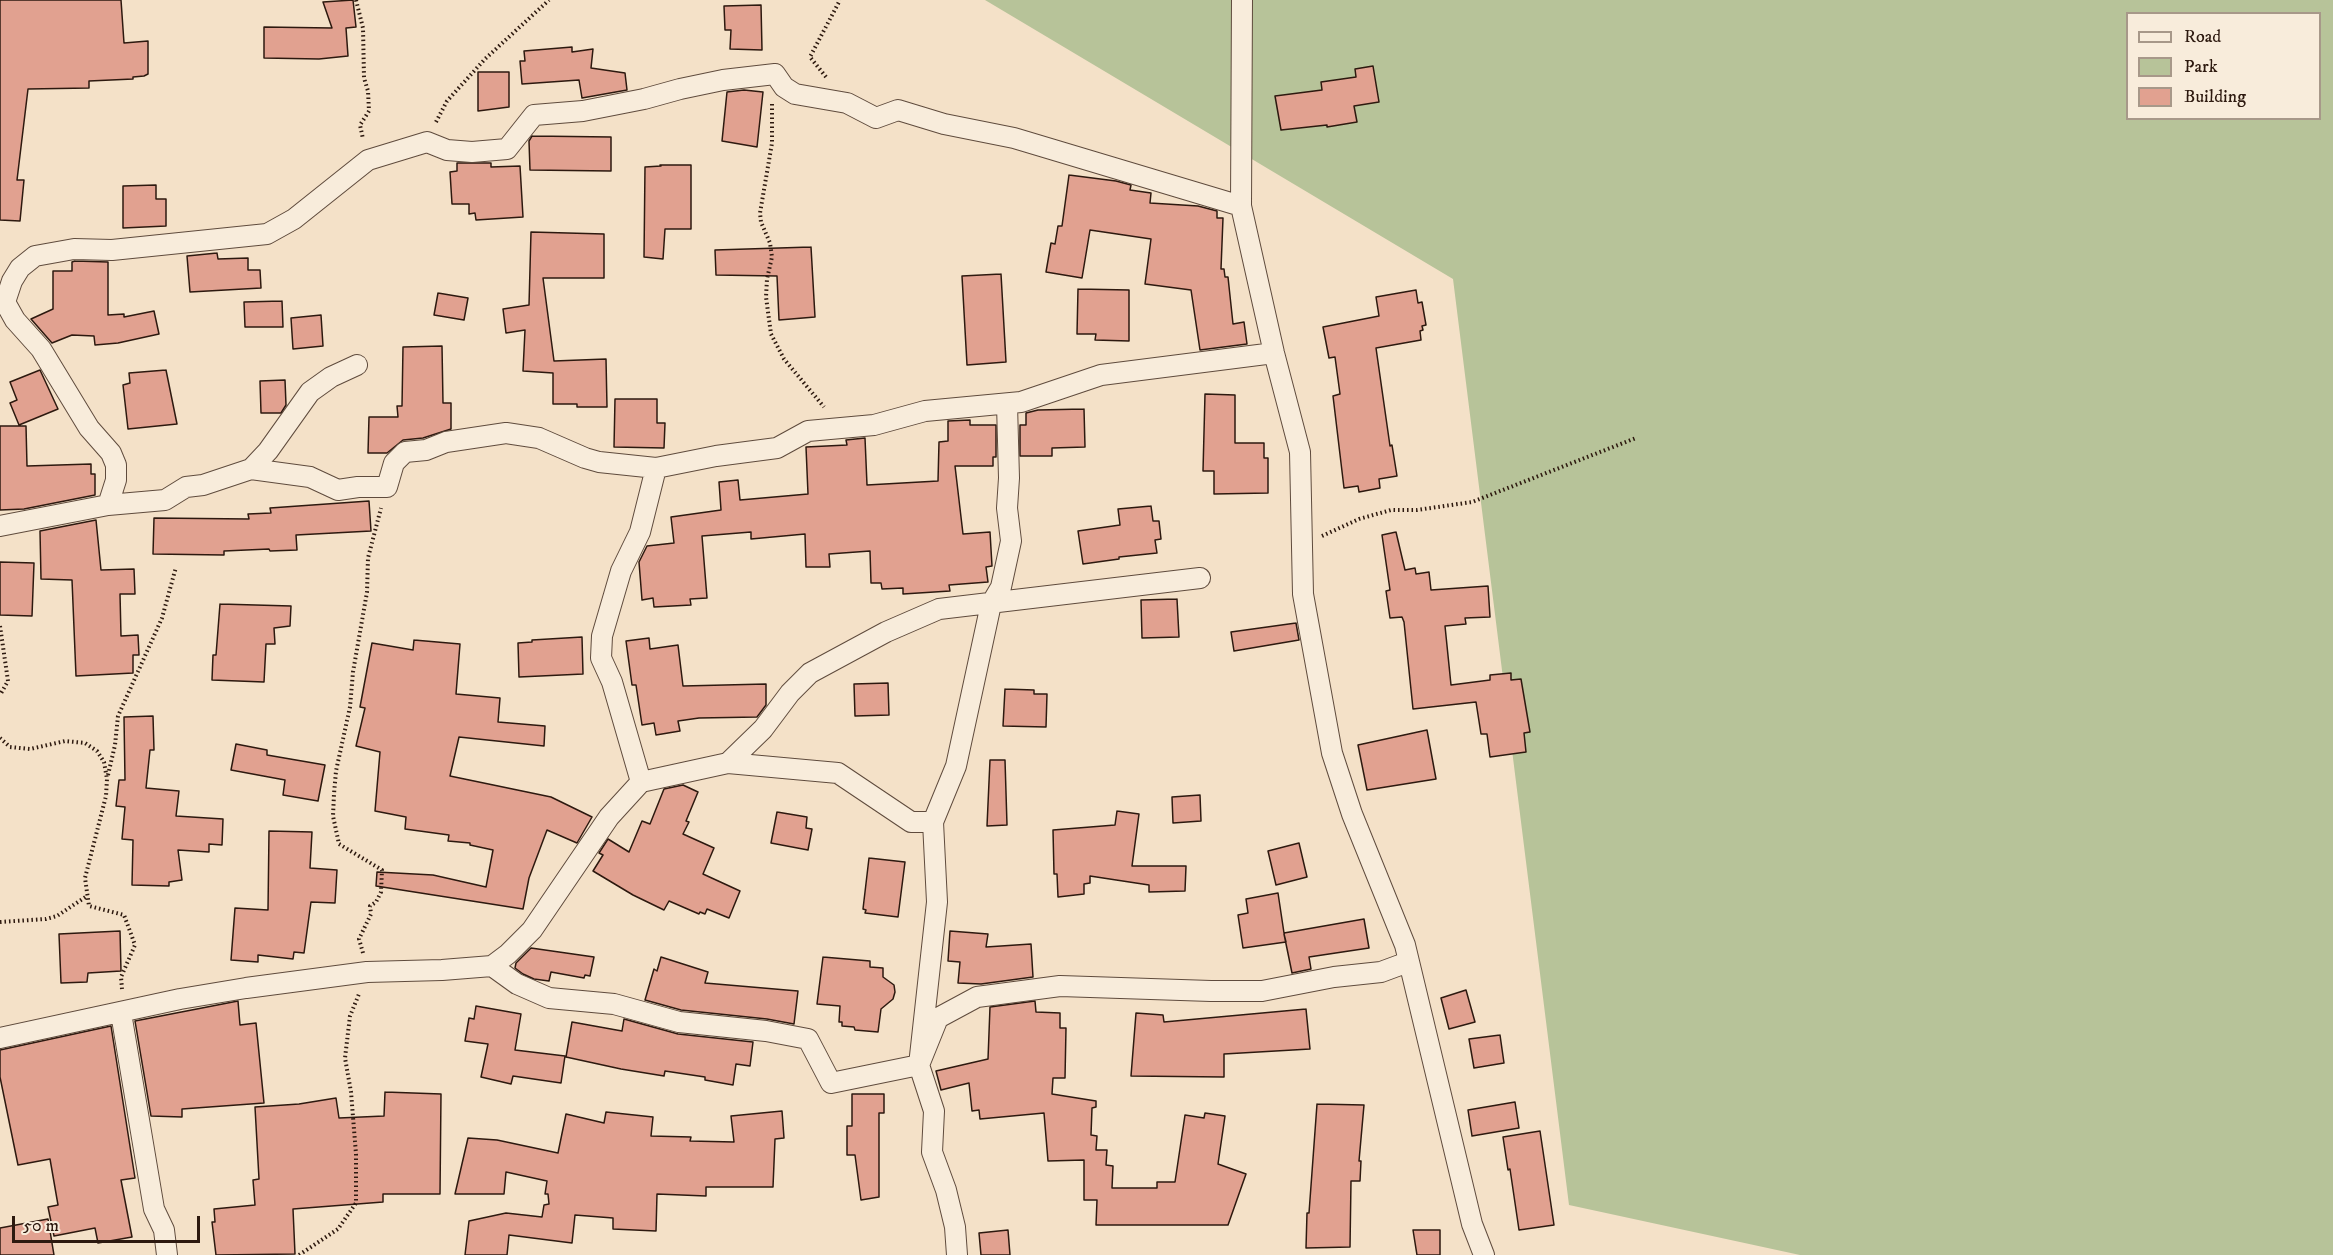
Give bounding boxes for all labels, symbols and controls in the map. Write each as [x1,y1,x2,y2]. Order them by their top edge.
legend [2126,12,2321,120]
text: Road [2184,26,2221,48]
text: Park [2184,56,2218,78]
text: Building [2184,86,2246,108]
scale bar [15,1204,202,1242]
text: 50 m [23,1215,59,1237]

